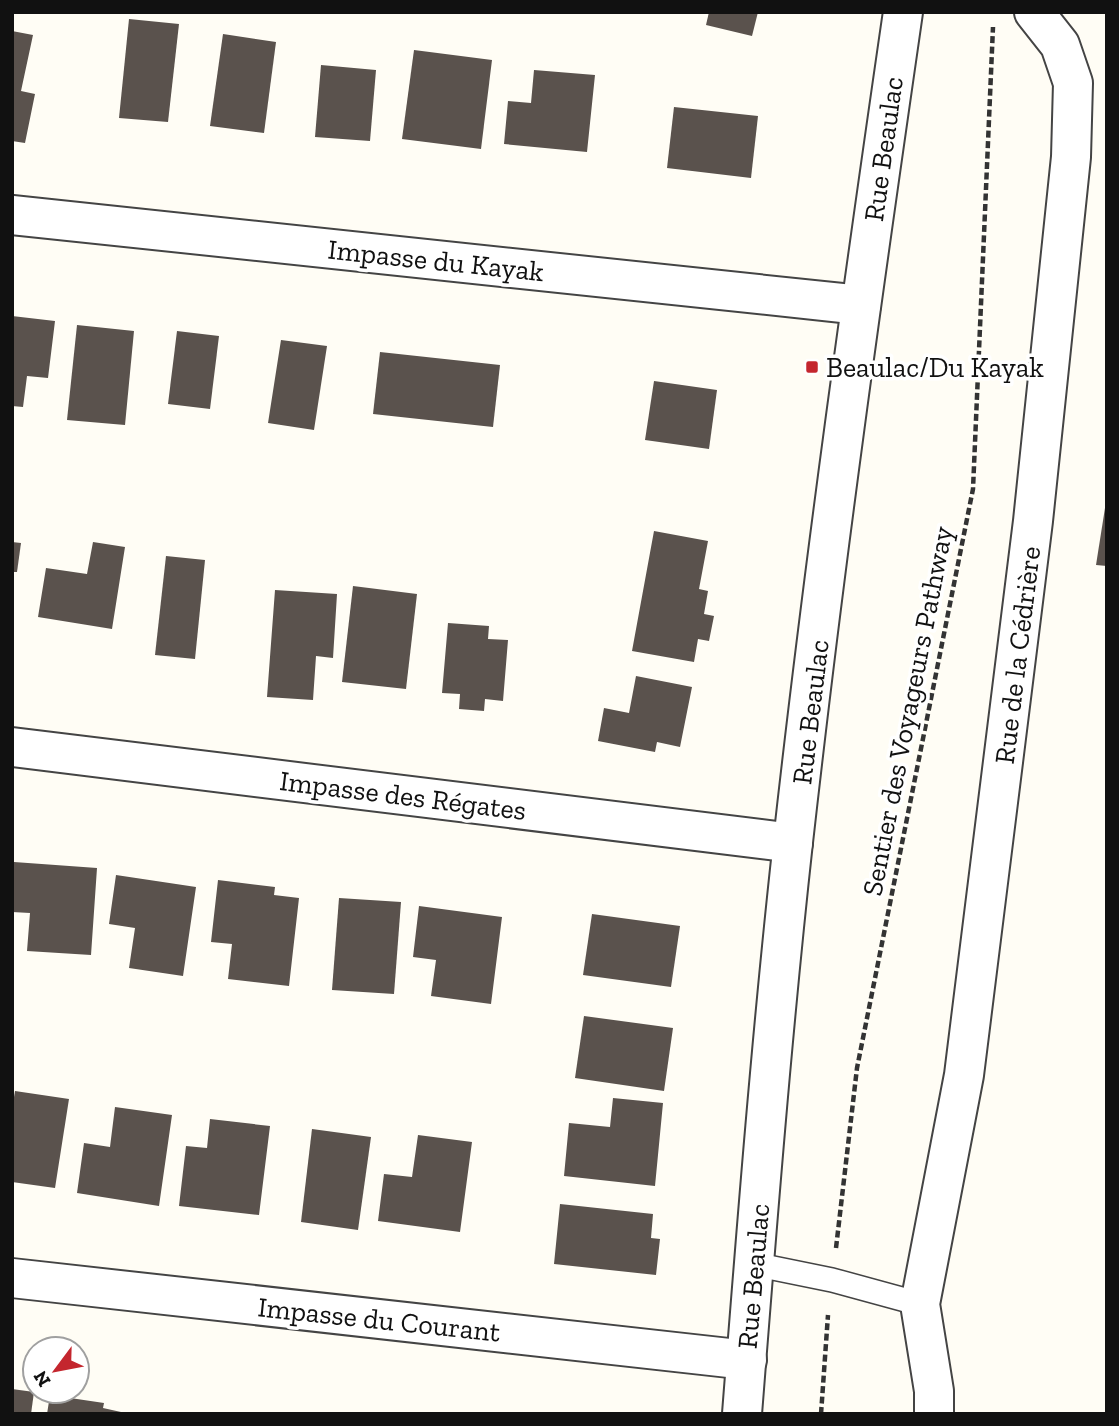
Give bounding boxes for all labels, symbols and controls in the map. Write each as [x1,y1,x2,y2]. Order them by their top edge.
street label: Rue Beaulac [857,75,910,224]
street label: Impasse du Kayak [326,233,546,288]
place label: Beaulac/Du Kayak [826,351,1044,384]
marker: Beaulac/Du Kayak [804,359,820,375]
street label: Sentier des Voyageurs Pathway [855,523,960,899]
street label: Rue de la Cédrière [988,544,1047,766]
street label: Rue Beaulac [785,638,836,786]
street label: Impasse des Régates [278,764,528,827]
street label: Rue Beaulac [731,1202,776,1350]
street label: Impasse du Courant [256,1290,502,1349]
north arrow [21,1335,91,1405]
text: N [28,1367,56,1391]

